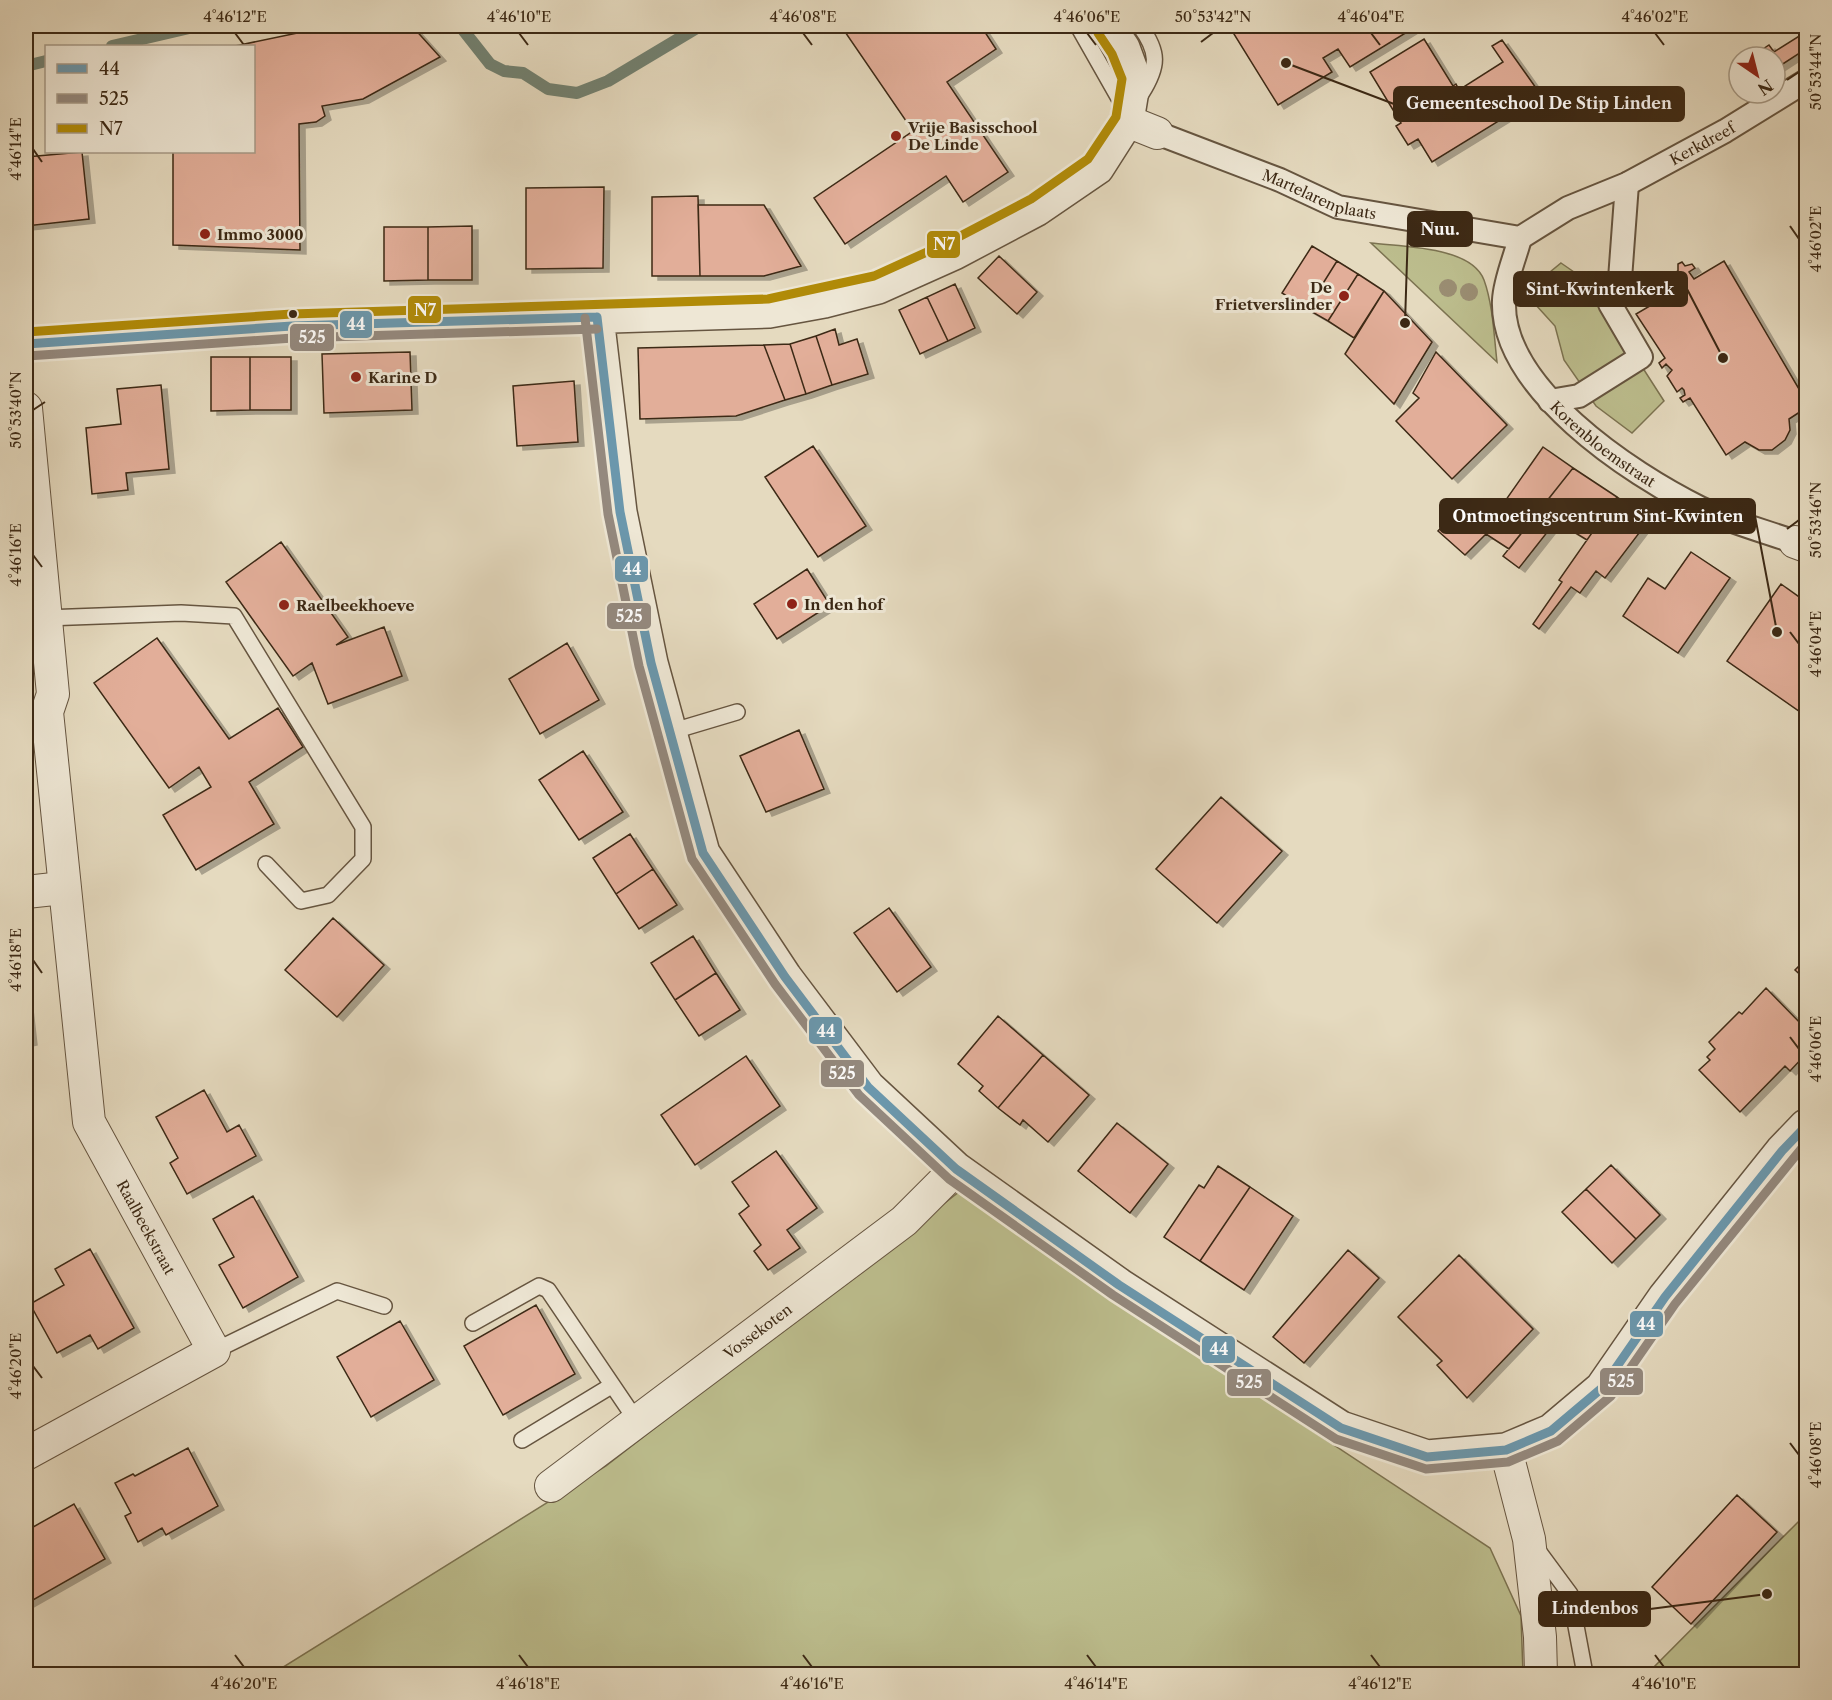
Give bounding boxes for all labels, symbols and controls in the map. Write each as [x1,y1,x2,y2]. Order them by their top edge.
text: 4°46'12"E [203,7,267,26]
text: 4°46'10"E [487,7,551,26]
text: 4°46'08"E [769,7,837,26]
text: 4°46'06"E [1054,7,1120,26]
text: 50°53'42"N [1175,7,1251,26]
text: 4°46'04"E [1338,7,1404,26]
text: 4°46'02"E [1622,7,1688,26]
text: 50°53'44"N [1806,34,1825,110]
legend [45,45,255,153]
north arrow [1727,45,1787,105]
text: 44 [99,58,120,80]
text: N [1754,75,1777,100]
callout: Gemeenteschool De Stip Linden [1394,87,1684,121]
text: 525 [99,88,129,110]
text: Gemeenteschool De Stip Linden [1406,93,1672,113]
text: 4°46'14"E [6,117,25,181]
street label: Kerkdreef [1666,117,1740,169]
text: N7 [99,118,123,140]
place label: Vrije Basisschool De Linde [907,118,1038,154]
marker: Vrije Basisschool De Linde [889,129,903,143]
street label: Martelarenplaats [1260,165,1378,223]
text: 4°46'02"E [1806,206,1825,272]
callout: Nuu. [1408,212,1472,246]
text: Nuu. [1420,219,1460,239]
place label: Immo 3000 [217,225,304,244]
marker: Immo 3000 [198,227,212,241]
line badge: N7 [926,230,961,259]
text: N7 [933,234,956,254]
callout: Sint-Kwintenkerk [1514,272,1687,306]
place label: De Frietverslinder [1215,278,1333,314]
text: Sint-Kwintenkerk [1526,279,1675,299]
marker: De Frietverslinder [1337,289,1351,303]
line badge: N7 [407,295,442,324]
text: N7 [414,300,437,320]
unlabelled marker [287,308,299,320]
line badge: 44 [339,310,373,339]
text: 44 [347,314,365,334]
line badge: 525 [289,323,335,352]
text: 525 [298,327,326,347]
place label: Karine D [368,368,437,387]
marker: Karine D [349,370,363,384]
text: 50°53'40"N [6,371,25,449]
street label: Korenbloemstraat [1546,397,1660,491]
text: 50°53'46"N [1806,482,1825,558]
callout: Ontmoetingscentrum Sint-Kwinten [1440,499,1755,533]
text: Ontmoetingscentrum Sint-Kwinten [1452,506,1744,526]
text: 4°46'16"E [6,523,25,587]
line badge: 44 [614,555,649,583]
text: 44 [623,559,641,579]
place label: In den hof [804,595,886,614]
place label: Raelbeekhoeve [296,596,414,615]
marker: In den hof [785,597,799,611]
marker: Raelbeekhoeve [277,598,291,612]
line badge: 525 [606,602,652,630]
text: 525 [615,606,643,626]
text: 4°46'04"E [1806,611,1825,677]
text: 4°46'18"E [6,928,25,992]
line badge: 44 [808,1016,843,1045]
text: 4°46'06"E [1806,1016,1825,1082]
text: 44 [817,1021,835,1041]
line badge: 525 [820,1059,865,1088]
text: 525 [828,1063,856,1083]
street label: Raalbeekstraat [113,1176,180,1278]
street label: Vossekoten [719,1299,796,1364]
line badge: 44 [1629,1310,1664,1338]
text: 44 [1637,1314,1655,1334]
text: 4°46'20"E [6,1333,25,1399]
line badge: 44 [1201,1335,1236,1364]
text: 44 [1210,1339,1228,1359]
line badge: 525 [1599,1367,1644,1396]
line badge: 525 [1226,1368,1272,1397]
text: 525 [1607,1371,1635,1391]
text: 525 [1235,1372,1263,1392]
text: 4°46'08"E [1806,1421,1825,1489]
callout: Lindenbos [1539,1592,1650,1626]
text: Lindenbos [1552,1598,1638,1618]
text: 4°46'20"E [211,1674,277,1693]
text: 4°46'18"E [496,1674,560,1693]
text: 4°46'16"E [780,1674,844,1693]
text: 4°46'14"E [1064,1674,1128,1693]
text: 4°46'12"E [1348,1674,1412,1693]
text: 4°46'10"E [1632,1674,1696,1693]

